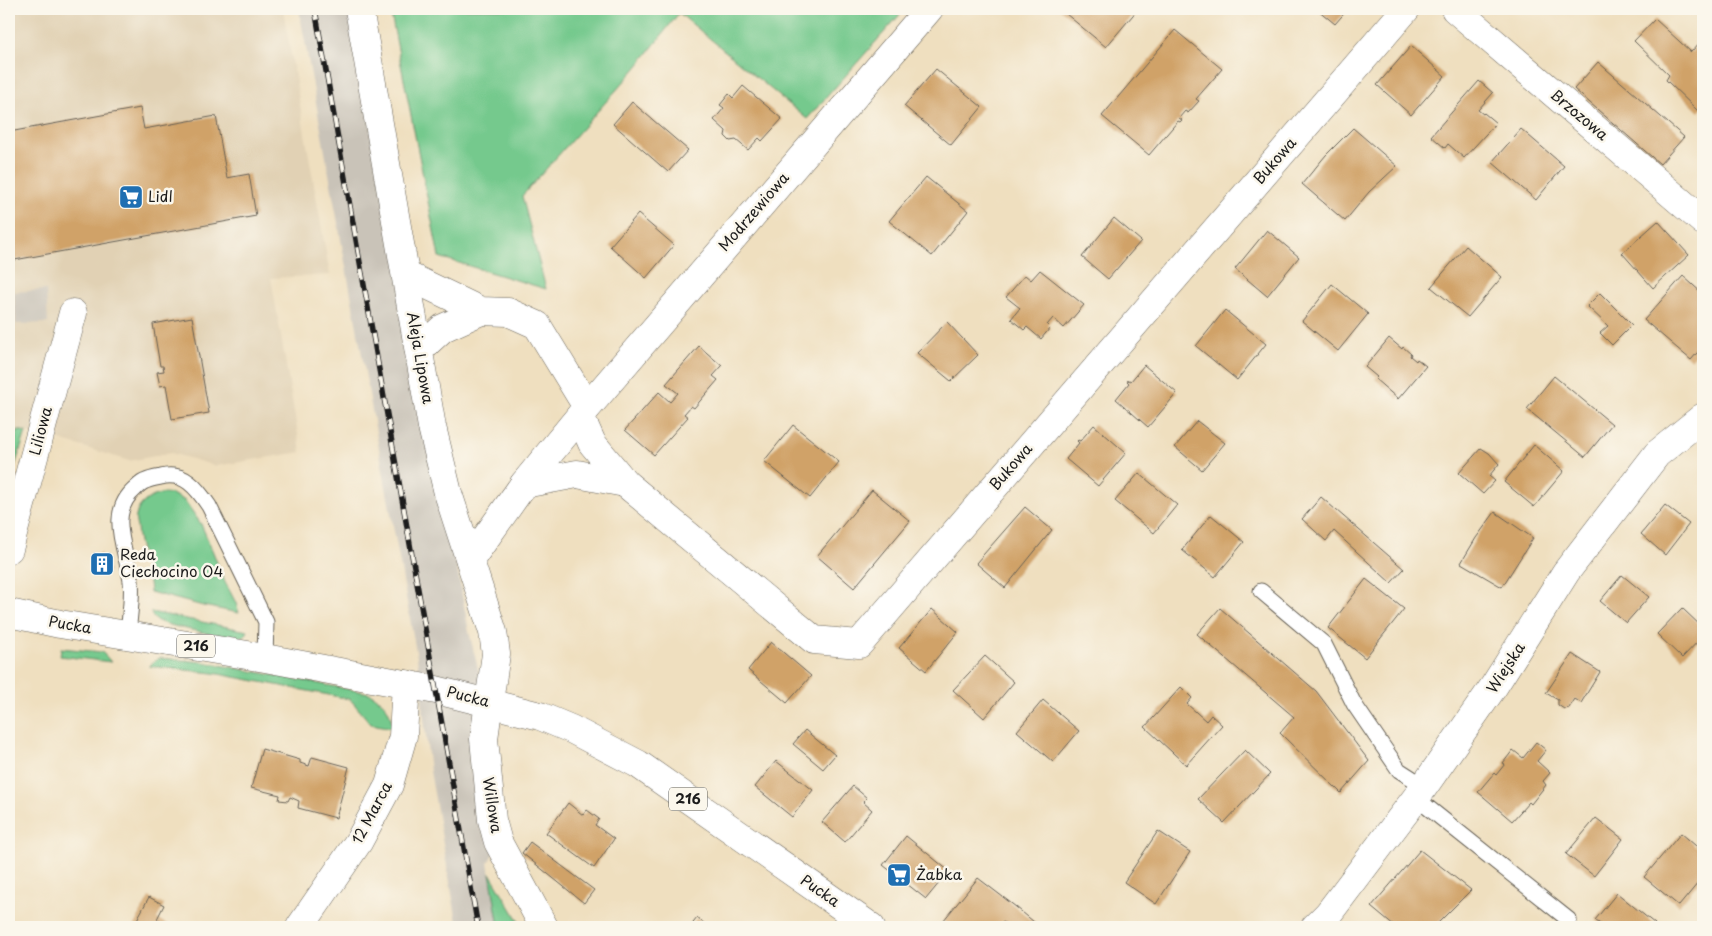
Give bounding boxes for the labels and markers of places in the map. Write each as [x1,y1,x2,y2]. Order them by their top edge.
supermarket icon: Lidl [118,184,144,210]
place label: Lidl [148,184,173,207]
place label: Reda Ciechocino 04 [120,542,223,582]
building icon: Reda Ciechocino 04 [89,551,115,577]
supermarket icon: Żabka [886,862,912,888]
place label: Żabka [916,862,963,885]

